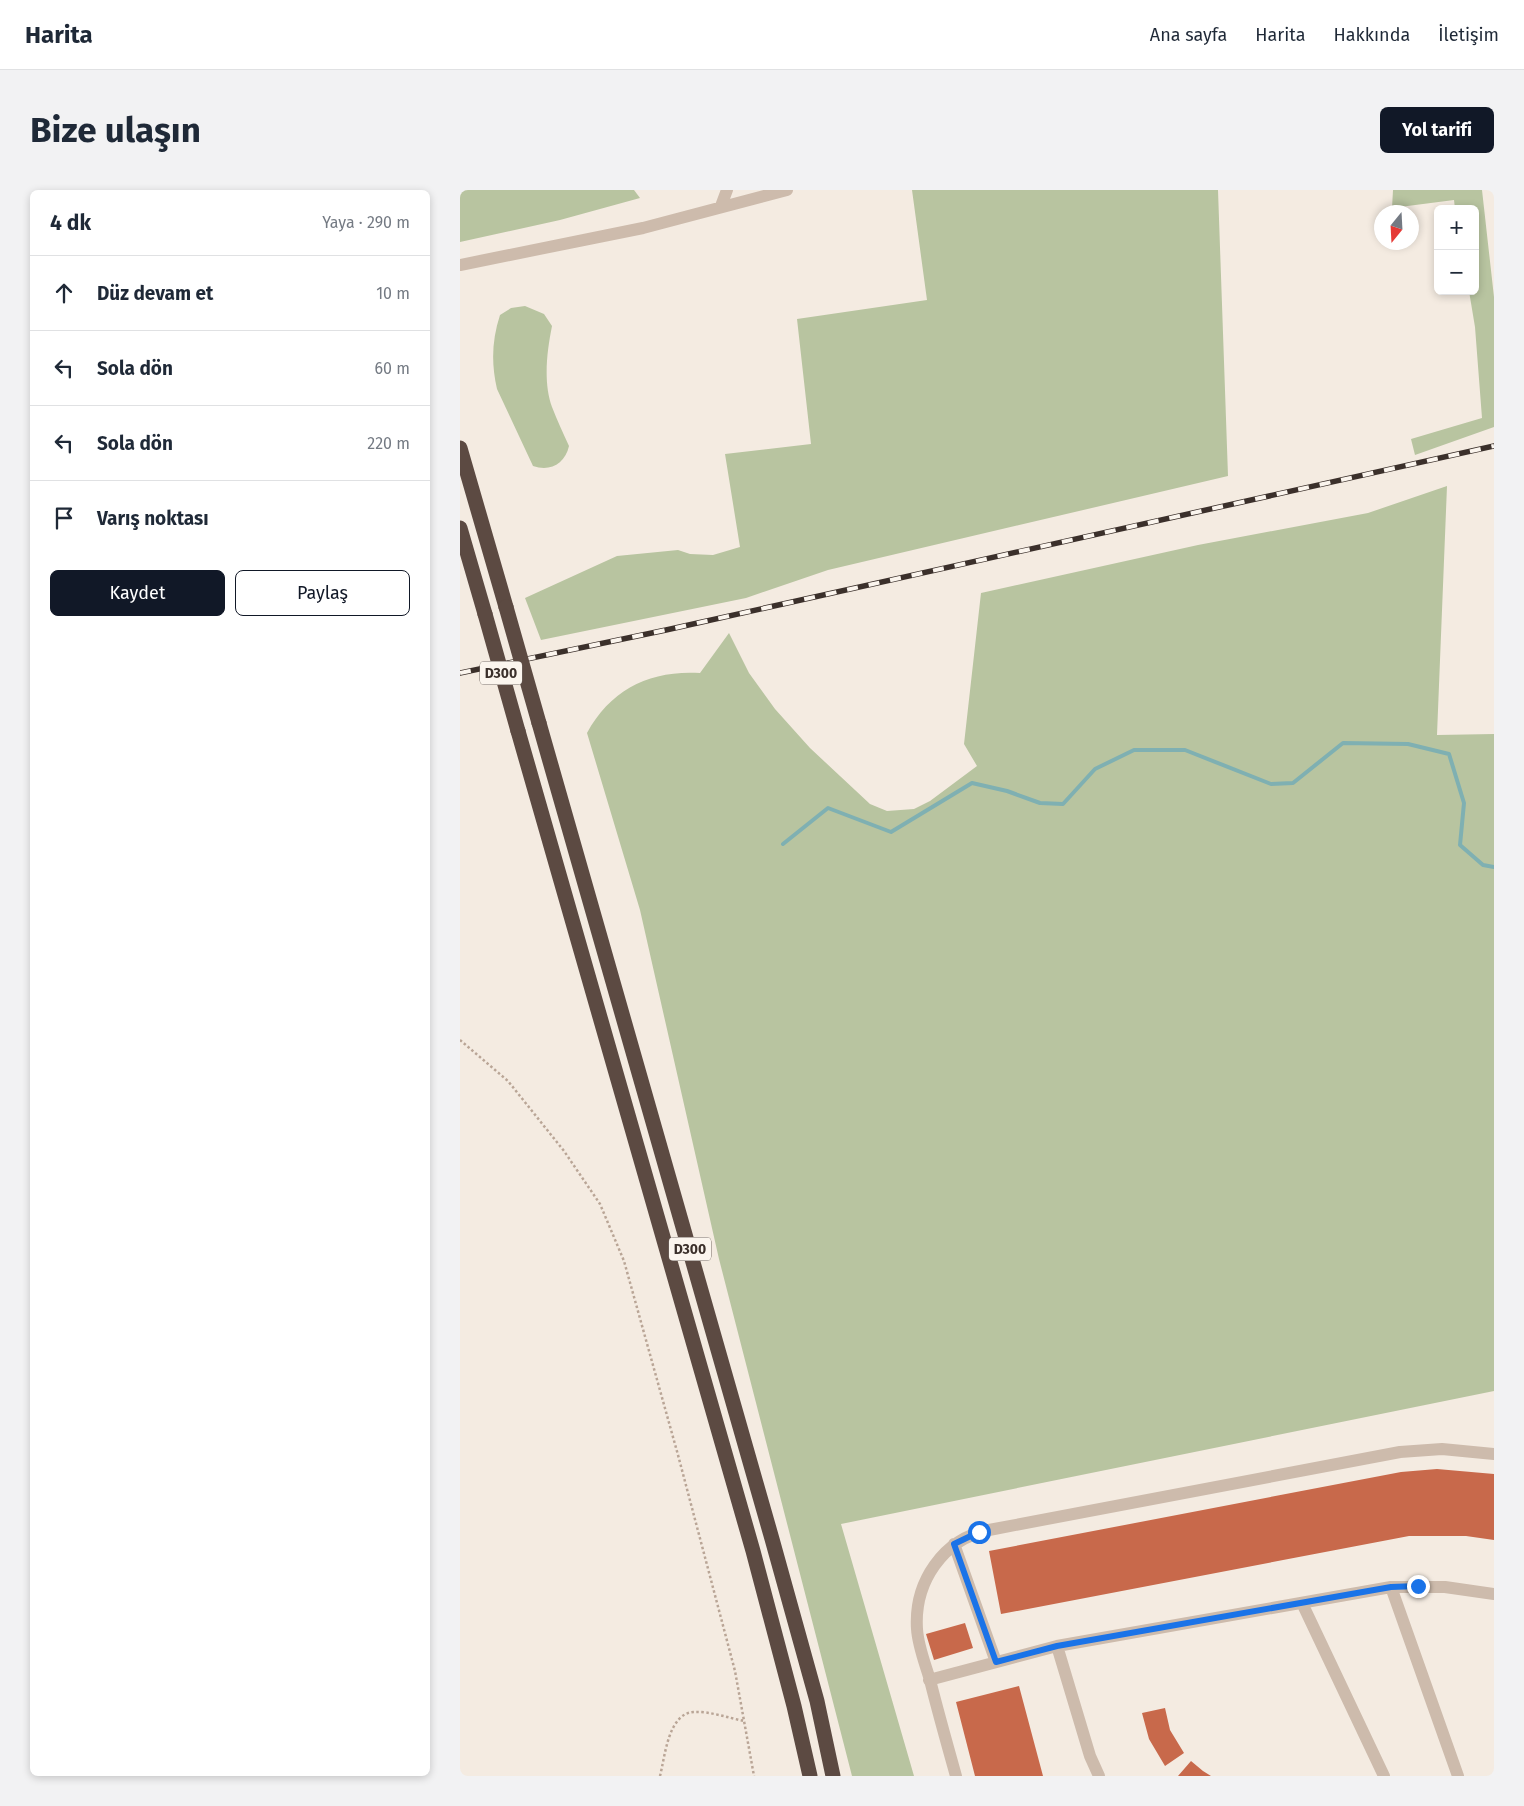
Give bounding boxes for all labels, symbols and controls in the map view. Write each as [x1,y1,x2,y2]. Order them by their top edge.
text: Harita [25,21,93,49]
text: Ana sayfa [1150,24,1227,46]
text: Harita [1255,24,1306,46]
text: Hakkında [1334,24,1410,46]
text: İletişim [1438,24,1499,46]
button: Yol tarifi [1380,107,1494,153]
text: Bize ulaşın [30,109,201,151]
north arrow [1374,205,1419,250]
map controls [1434,205,1479,295]
button: + [1434,205,1479,250]
text: 4 dk [50,210,91,236]
text: Yaya · 290 m [322,213,410,232]
button: − [1434,250,1479,295]
icon: ahead [50,279,78,307]
text: Düz devam et [97,282,213,305]
text: 10 m [376,284,410,303]
icon: left [50,354,78,382]
text: Sola dön [97,357,173,380]
text: 60 m [375,359,410,378]
icon: left [50,429,78,457]
text: Sola dön [97,432,173,455]
text: 220 m [367,434,410,453]
icon: arrive [50,504,78,532]
text: Varış noktası [97,507,209,530]
button: Kaydet [50,570,225,616]
button: Paylaş [235,570,410,616]
road number: D300 [480,662,522,684]
road number: D300 [669,1238,711,1260]
route start [968,1521,991,1544]
route end [1407,1575,1430,1598]

